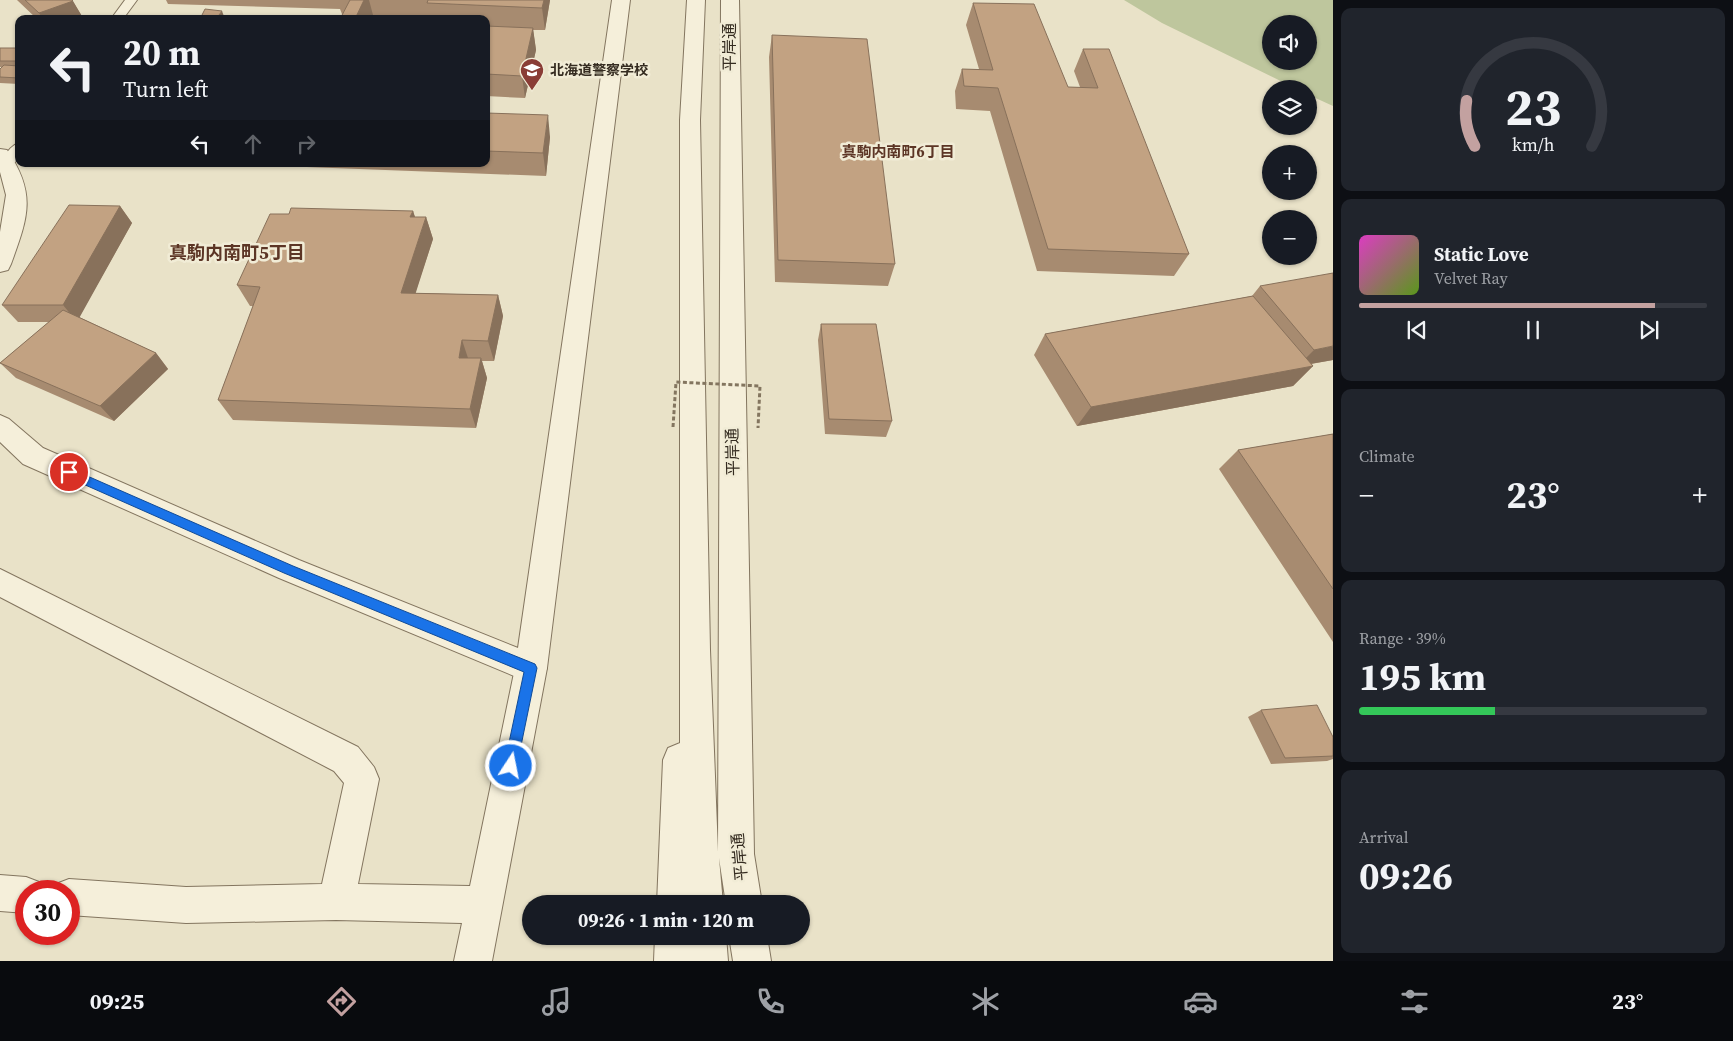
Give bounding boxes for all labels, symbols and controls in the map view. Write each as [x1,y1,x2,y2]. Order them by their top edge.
map controls [1262,15,1317,265]
button: sound [1262,15,1317,70]
street label: 平岸通 [718,23,740,71]
text: 20 m [123,29,200,77]
icon: left [40,35,105,100]
school or university icon: 北海道警察学校 [519,57,545,91]
place label: 北海道警察学校 [550,60,648,80]
text: 23 [1505,71,1561,142]
text: Turn left [123,74,208,104]
button: layers [1262,80,1317,135]
icon: left [186,130,214,158]
icon: ahead [239,130,267,158]
icon: right [292,130,320,158]
text: km/h [1512,132,1555,157]
district label: 真駒内南町6丁目 [841,141,955,162]
button: + [1262,145,1317,200]
button: − [1262,210,1317,265]
district label: 真駒内南町5丁目 [169,240,305,265]
text: Static Love [1434,241,1529,267]
text: Velvet Ray [1434,267,1508,289]
icon: previous [1403,316,1431,344]
icon: pause [1519,316,1547,344]
icon: next [1635,316,1663,344]
street label: 平岸通 [721,428,743,476]
text: Climate [1359,445,1415,467]
pin [48,451,90,493]
icon: arrive [55,458,83,486]
text: 23° [1506,469,1560,521]
text: − [1359,476,1374,514]
text: + [1692,476,1707,514]
text: Range · 39% [1359,627,1446,649]
text: 195 km [1359,651,1486,703]
position arrow [484,739,536,791]
text: Arrival [1359,826,1408,848]
street label: 平岸通 [726,832,752,882]
text: 09:26 [1359,850,1453,902]
speed limit sign: 30 [15,880,80,945]
text: 09:26 · 1 min · 120 m [578,907,754,933]
icon: directions [324,984,359,1019]
icon: music [539,984,574,1019]
icon: phone [753,984,788,1019]
icon: climate [968,984,1003,1019]
icon: car [1183,984,1218,1019]
icon: filters [1397,984,1432,1019]
text: 09:25 [90,986,144,1016]
text: 23° [1612,986,1643,1016]

